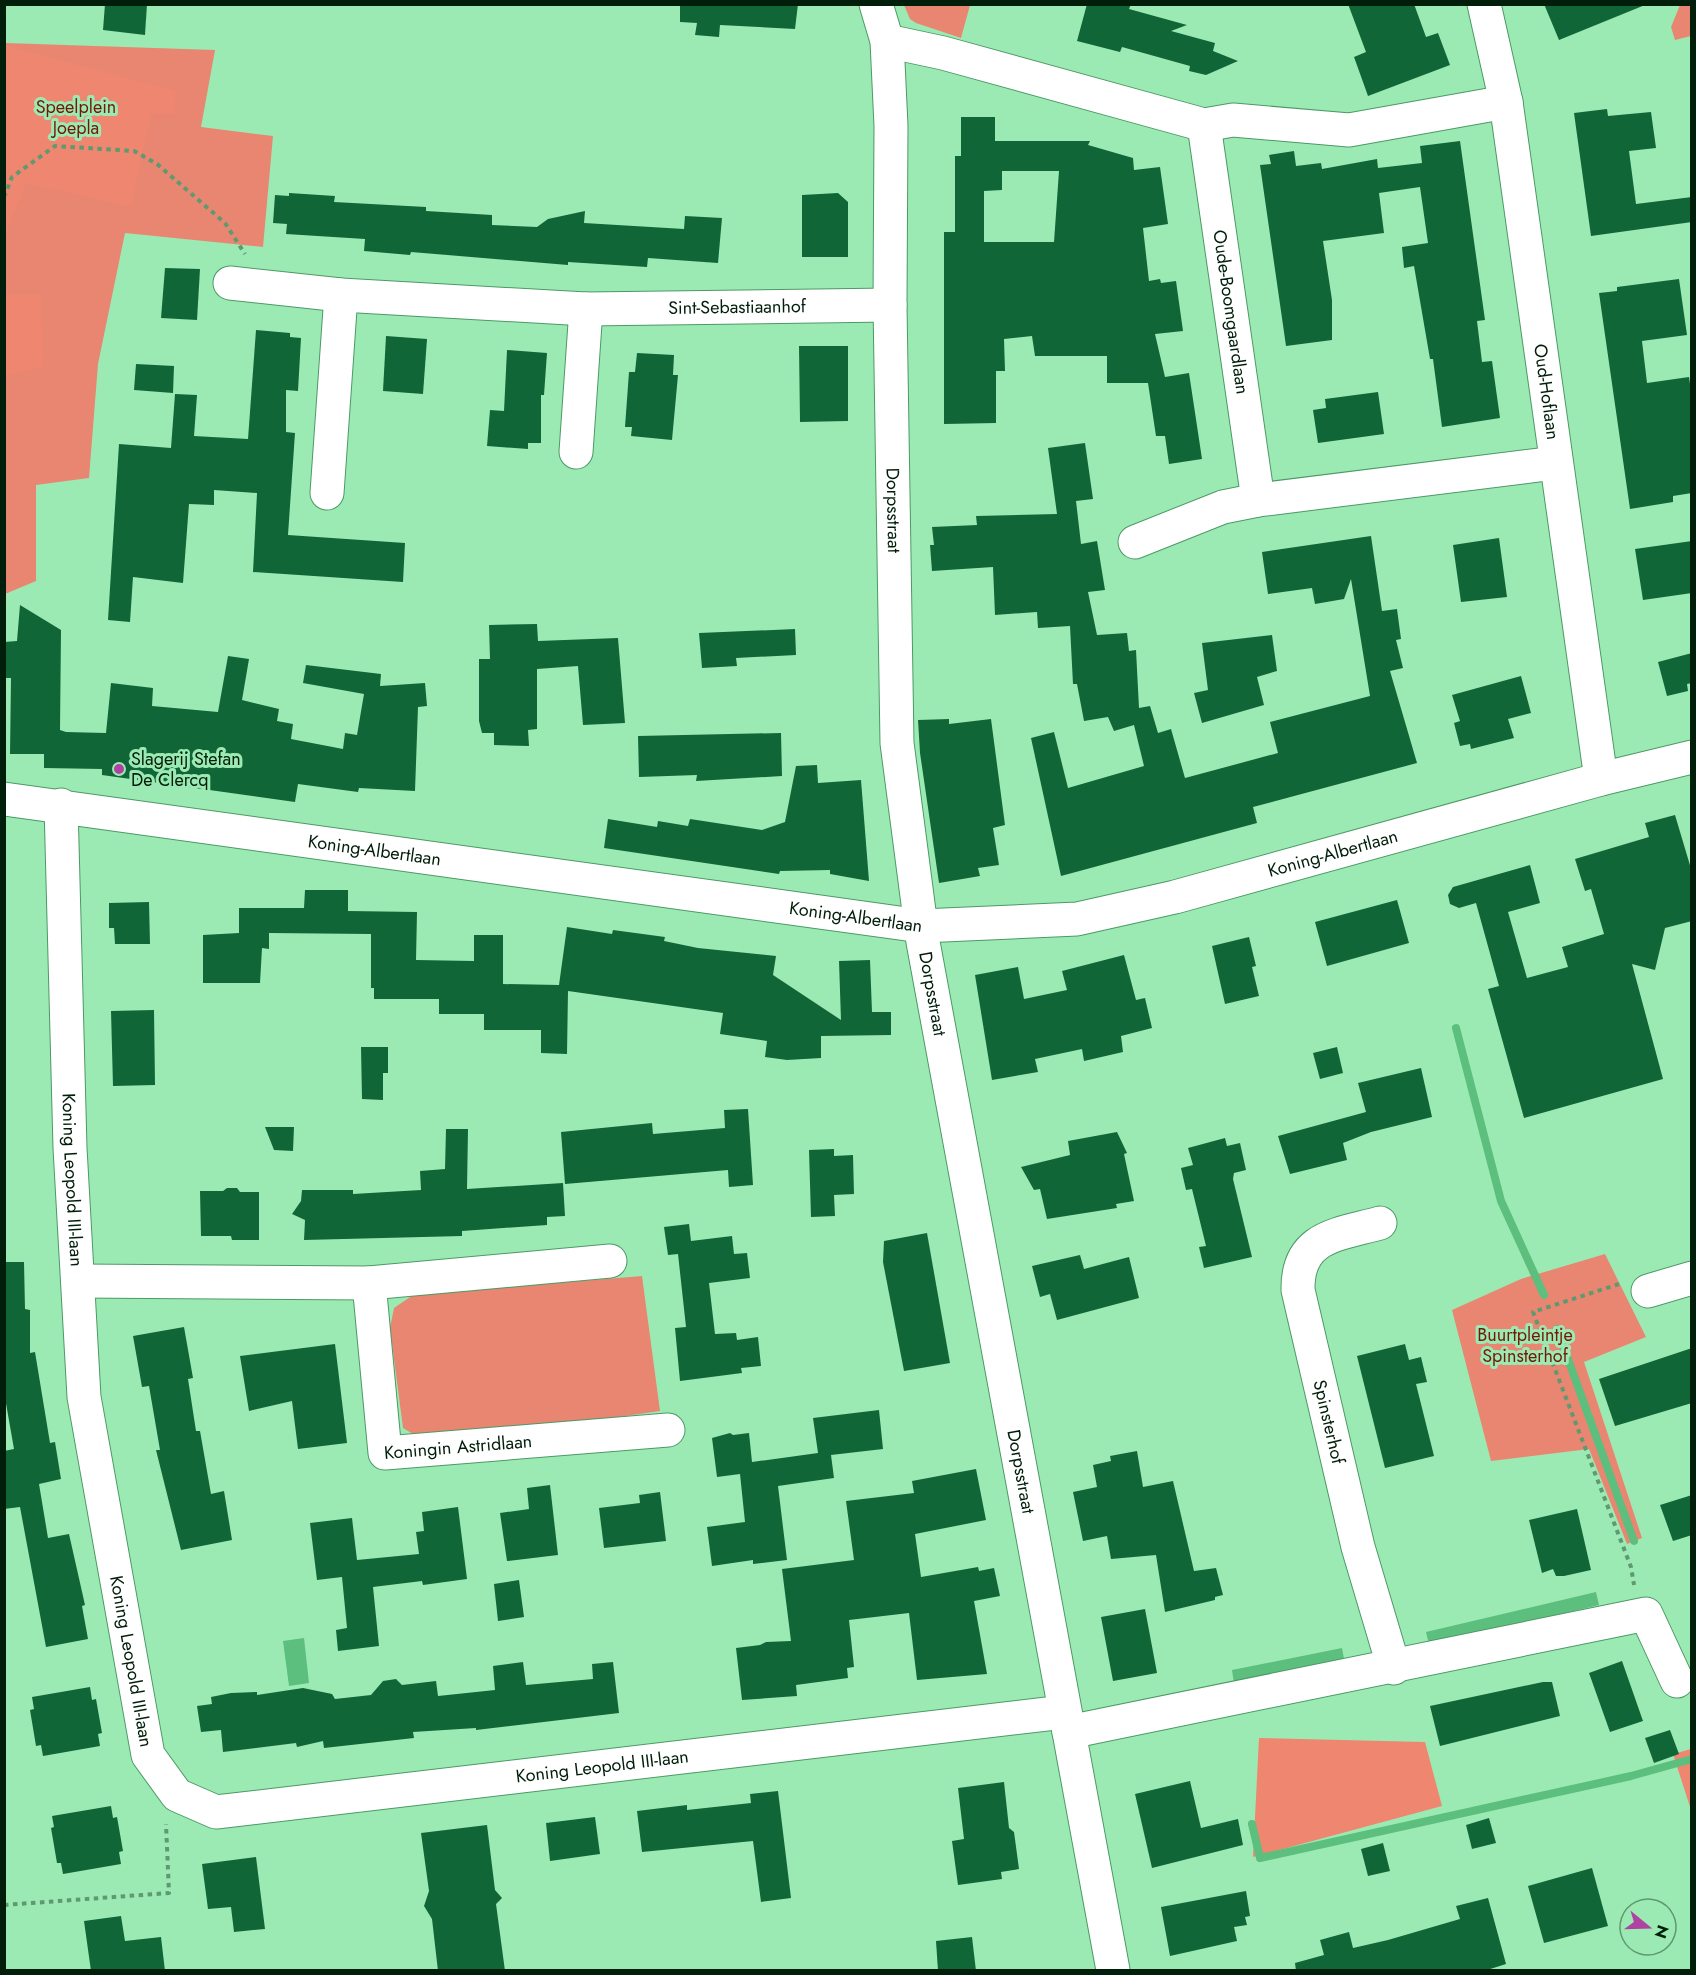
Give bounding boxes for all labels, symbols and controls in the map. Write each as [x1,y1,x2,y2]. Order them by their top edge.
park label: Speelplein Joepla [36,94,116,141]
street label: Oude-Boomgaardlaan [1206,228,1256,396]
street label: Sint-Sebastiaanhof [668,293,807,321]
street label: Oud-Hoflaan [1527,342,1566,441]
street label: Dorpsstraat [880,467,907,554]
place label: Slagerij Stefan De Clercq [131,746,241,793]
marker: Slagerij Stefan De Clercq [112,762,126,776]
street label: Koning-Albertlaan [1265,823,1401,884]
street label: Koning-Albertlaan [306,828,443,872]
street label: Koning-Albertlaan [788,895,924,939]
street label: Dorpsstraat [912,949,953,1039]
street label: Koning Leopold III-laan [56,1093,90,1267]
park label: Buurtpleintje Spinsterhof [1477,1322,1573,1369]
street label: Spinsterhof [1306,1377,1351,1467]
street label: Dorpsstraat [1000,1427,1042,1517]
street label: Koningin Astridlaan [383,1428,533,1466]
street label: Koning Leopold III-laan [103,1573,159,1749]
street label: Koning Leopold III-laan [514,1743,690,1790]
north arrow [1618,1897,1678,1957]
text: N [1649,1922,1675,1941]

